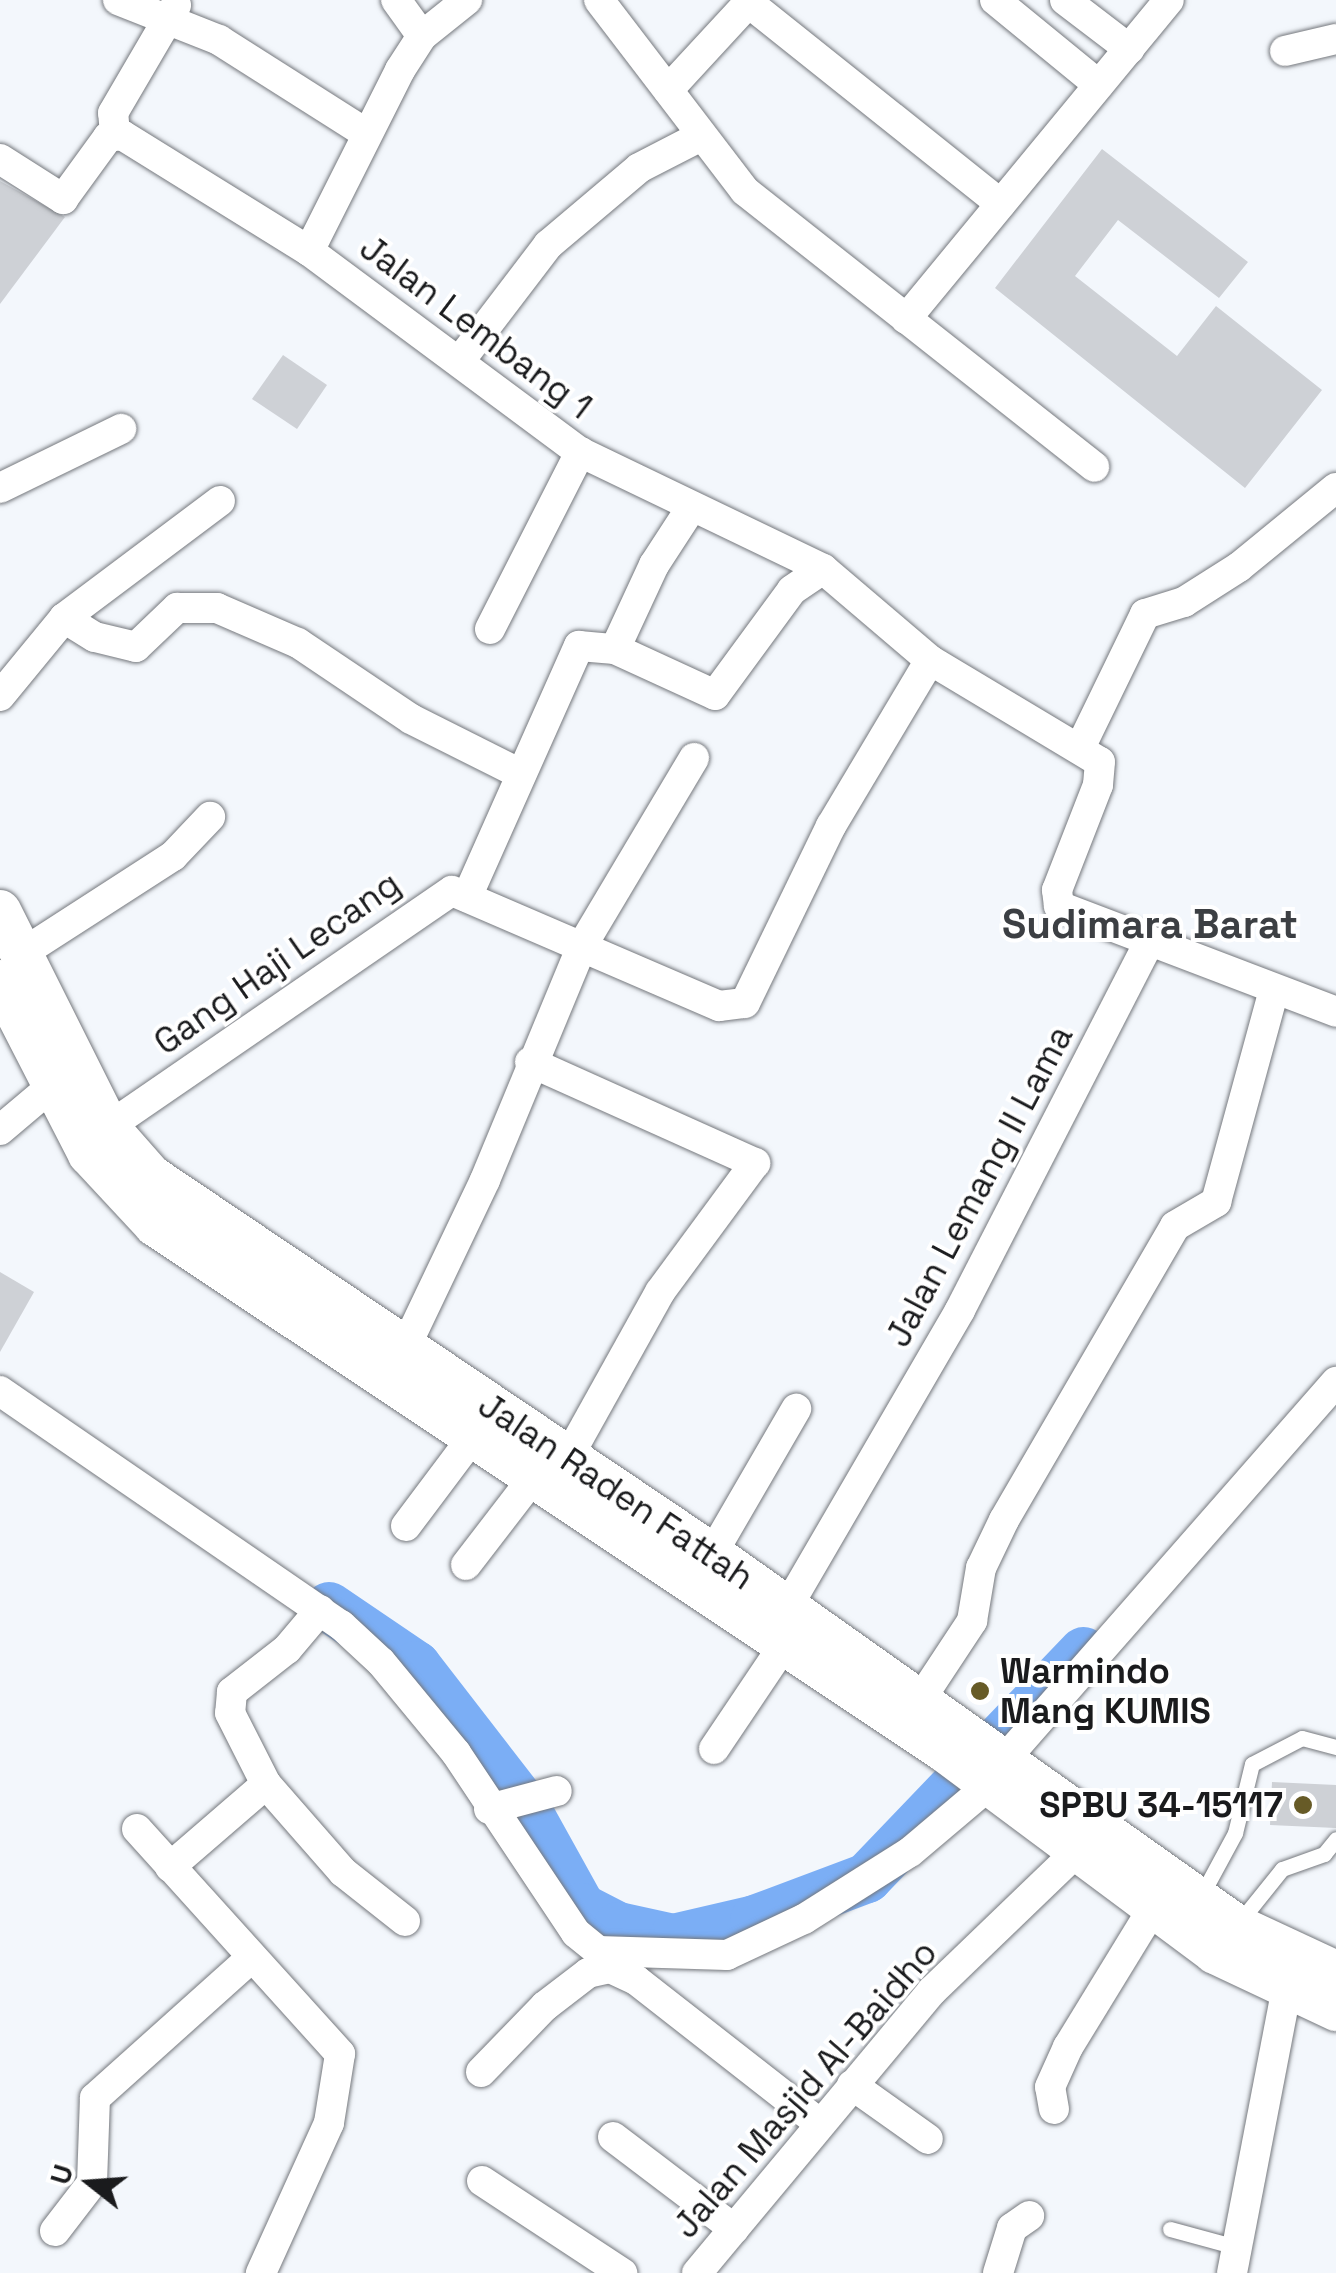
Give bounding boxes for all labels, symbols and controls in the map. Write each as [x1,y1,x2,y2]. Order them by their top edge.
street label: Jalan Lembang 1 [352,226,600,428]
street label: Gang Haji Lecang [146,863,408,1063]
district label: Sudimara Barat [1002,901,1298,949]
street label: Jalan Lemang II Lama [877,1018,1081,1354]
street label: Jalan Raden Fattah [471,1383,761,1599]
place label: Warmindo Mang KUMIS [1000,1650,1211,1732]
marker: Warmindo Mang KUMIS [969,1680,991,1702]
place label: SPBU 34-15117 [1039,1784,1283,1826]
marker: SPBU 34-15117 [1292,1794,1314,1816]
street label: Jalan Masjid Al-Baidho [664,1932,946,2246]
north arrow [40,2133,140,2233]
text: U [41,2160,81,2189]

